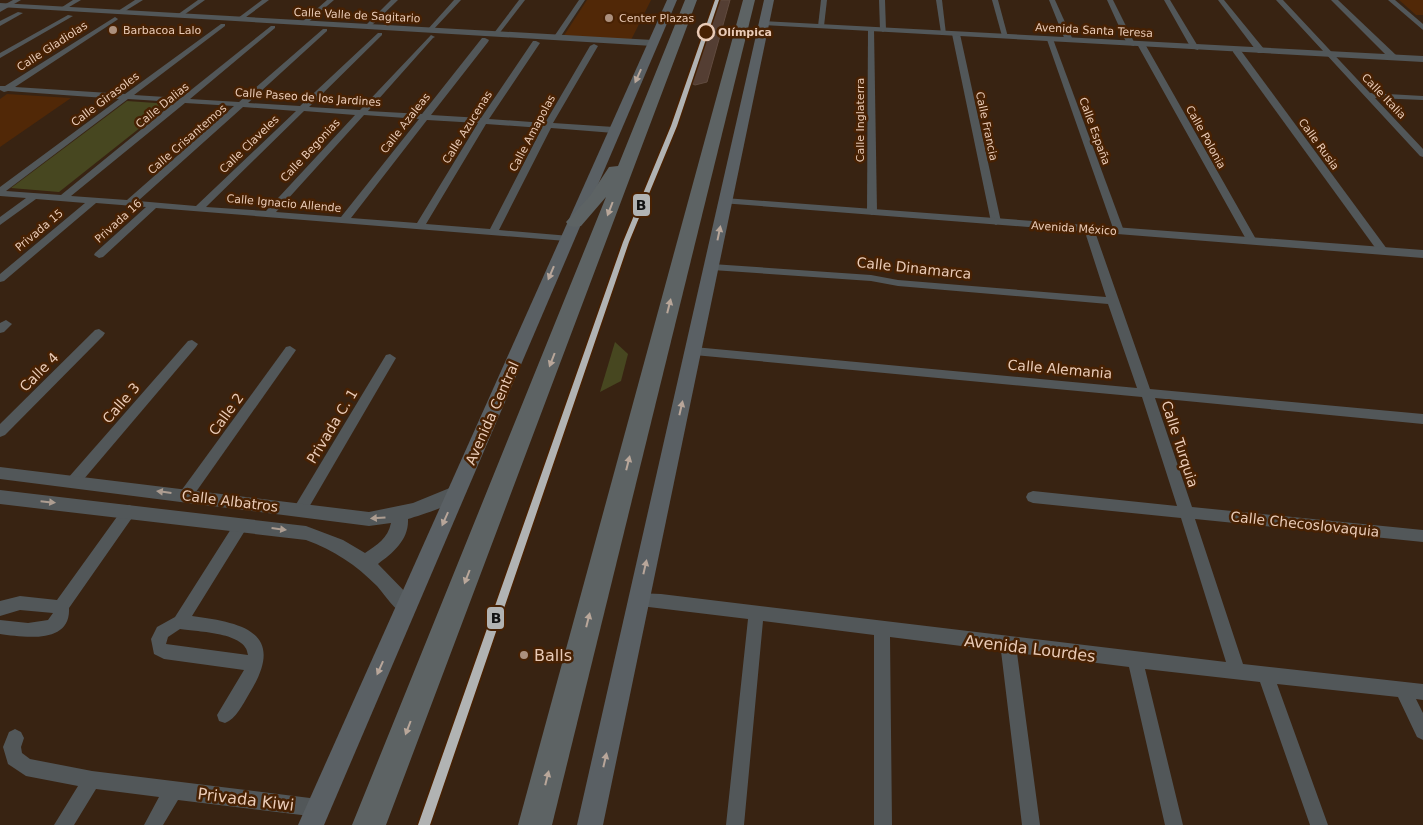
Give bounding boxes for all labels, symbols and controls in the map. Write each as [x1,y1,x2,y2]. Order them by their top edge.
street label: Calle Valle de Sagitario [293,6,421,25]
marker: Center Plazas [603,12,615,24]
place label: Center Plazas [619,12,694,25]
street label: Calle Gladiolas [15,19,90,74]
street label: Avenida Santa Teresa [1035,21,1153,40]
marker: Olímpica [697,23,715,41]
marker: Barbacoa Lalo [107,24,119,36]
place label: Barbacoa Lalo [123,24,201,37]
place label: Olímpica [718,26,772,39]
street label: Calle Girasoles [69,69,142,129]
one-way arrow [633,69,641,83]
street label: Calle Italia [1359,71,1408,122]
street label: Calle Inglaterra [854,78,867,162]
street label: Calle Dalias [133,80,192,131]
street label: Calle Paseo de los Jardines [234,86,382,109]
street label: Calle Azucenas [440,88,495,166]
street label: Calle Azaleas [378,90,433,156]
street label: Calle Francia [973,90,1000,162]
street label: Calle Amapolas [507,92,558,174]
street label: Calle España [1076,96,1113,167]
street label: Calle Crisantemos [145,102,229,177]
street label: Calle Polonia [1183,103,1228,171]
street label: Calle Claveles [217,113,282,176]
street label: Calle Begonias [278,116,343,185]
street label: Calle Rusia [1296,116,1342,173]
street label: Calle Ignacio Allende [226,192,342,215]
line badge: B [632,193,651,217]
street label: Privada 16 [92,197,144,246]
text: B [636,197,646,213]
one-way arrow [606,201,614,216]
street label: Privada 15 [13,207,66,254]
street label: Avenida México [1031,219,1117,238]
one-way arrow [715,225,723,240]
street label: Calle Dinamarca [856,254,972,282]
one-way arrow [547,266,555,280]
one-way arrow [665,298,673,313]
street label: Calle 4 [16,349,62,395]
one-way arrow [547,353,555,367]
street label: Calle Alemania [1007,356,1113,382]
street label: Avenida Central [462,359,522,467]
street label: Calle 3 [99,380,143,426]
street label: Privada C. 1 [303,386,361,466]
street label: Calle 2 [205,390,247,438]
street label: Calle Turquia [1158,399,1202,489]
one-way arrow [677,400,685,416]
one-way arrow [624,455,632,471]
street label: Calle Albatros [181,487,279,515]
one-way arrow [156,488,172,496]
one-way arrow [41,498,57,506]
street label: Calle Checoslovaquia [1230,508,1380,540]
one-way arrow [441,512,449,526]
one-way arrow [369,515,385,523]
one-way arrow [272,525,288,533]
one-way arrow [641,559,649,574]
one-way arrow [463,570,471,585]
line badge: B [486,606,505,630]
text: B [491,610,501,626]
one-way arrow [584,613,592,628]
street label: Avenida Lourdes [963,631,1097,666]
place label: Balls [534,646,572,665]
marker: Balls [518,649,530,661]
one-way arrow [376,661,384,675]
one-way arrow [404,721,412,735]
one-way arrow [601,753,609,768]
one-way arrow [543,770,551,785]
street label: Privada Kiwi [197,784,295,815]

